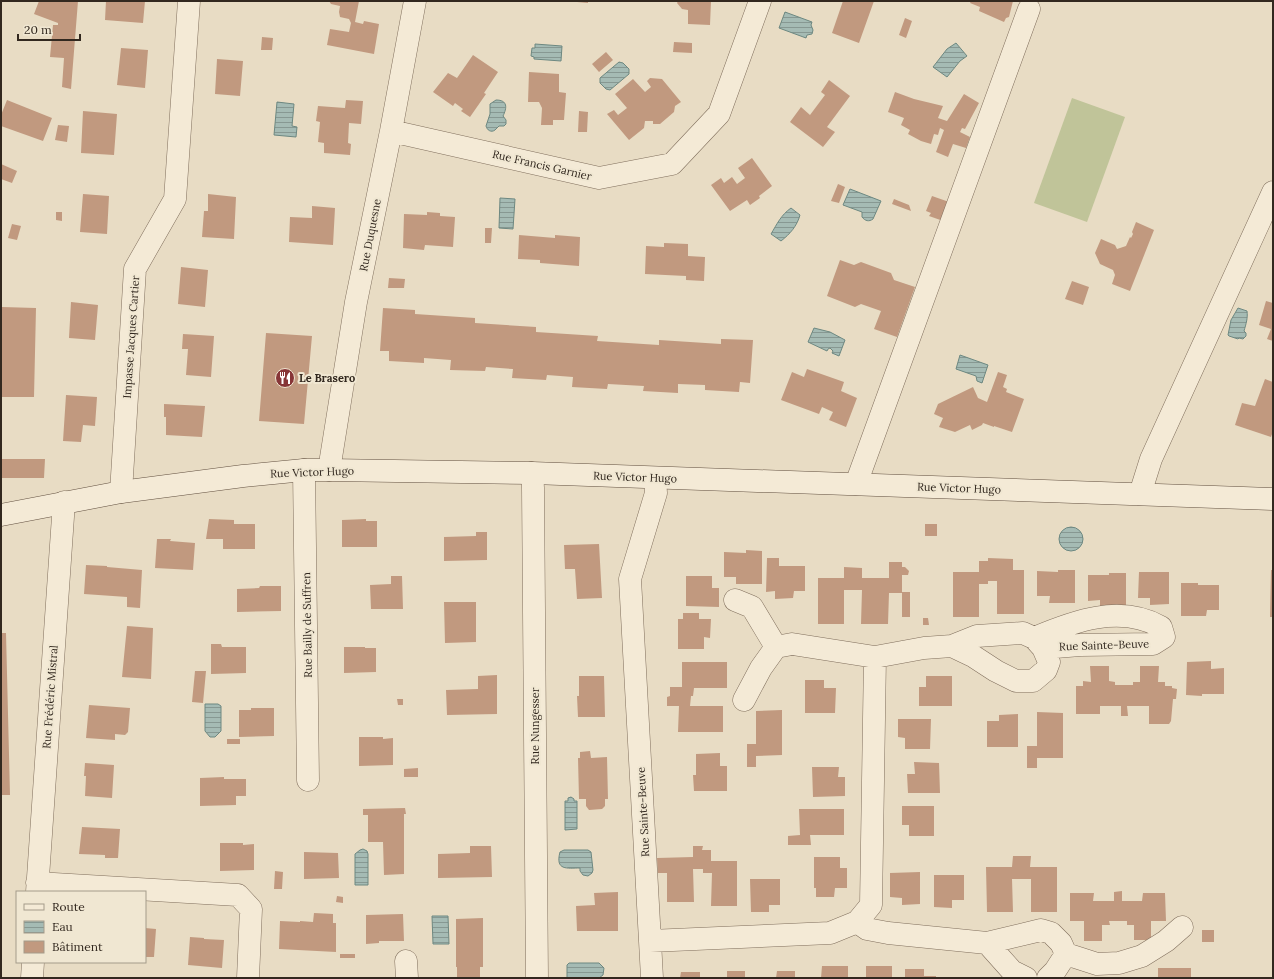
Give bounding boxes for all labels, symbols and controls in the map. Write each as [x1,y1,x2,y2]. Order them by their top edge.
scale bar [18,16,80,42]
text: 20 m [24,22,52,37]
street label: Rue Francis Garnier [491,147,593,183]
street label: Rue Duquesne [356,197,384,273]
street label: Impasse Jacques Cartier [120,275,142,399]
restaurant icon: Le Brasero [274,367,296,389]
place label: Le Brasero [299,371,355,385]
street label: Rue Victor Hugo [270,464,354,480]
street label: Rue Victor Hugo [593,469,677,485]
street label: Rue Victor Hugo [917,480,1001,496]
street label: Rue Bailly de Suffren [299,572,315,678]
street label: Rue Sainte-Beuve [1059,636,1149,654]
street label: Rue Frédéric Mistral [39,645,61,749]
street label: Rue Nungesser [528,687,542,764]
street label: Rue Sainte-Beuve [634,767,652,857]
legend [16,891,146,963]
text: Route [52,899,85,914]
text: Eau [52,919,73,934]
text: Bâtiment [52,939,103,954]

